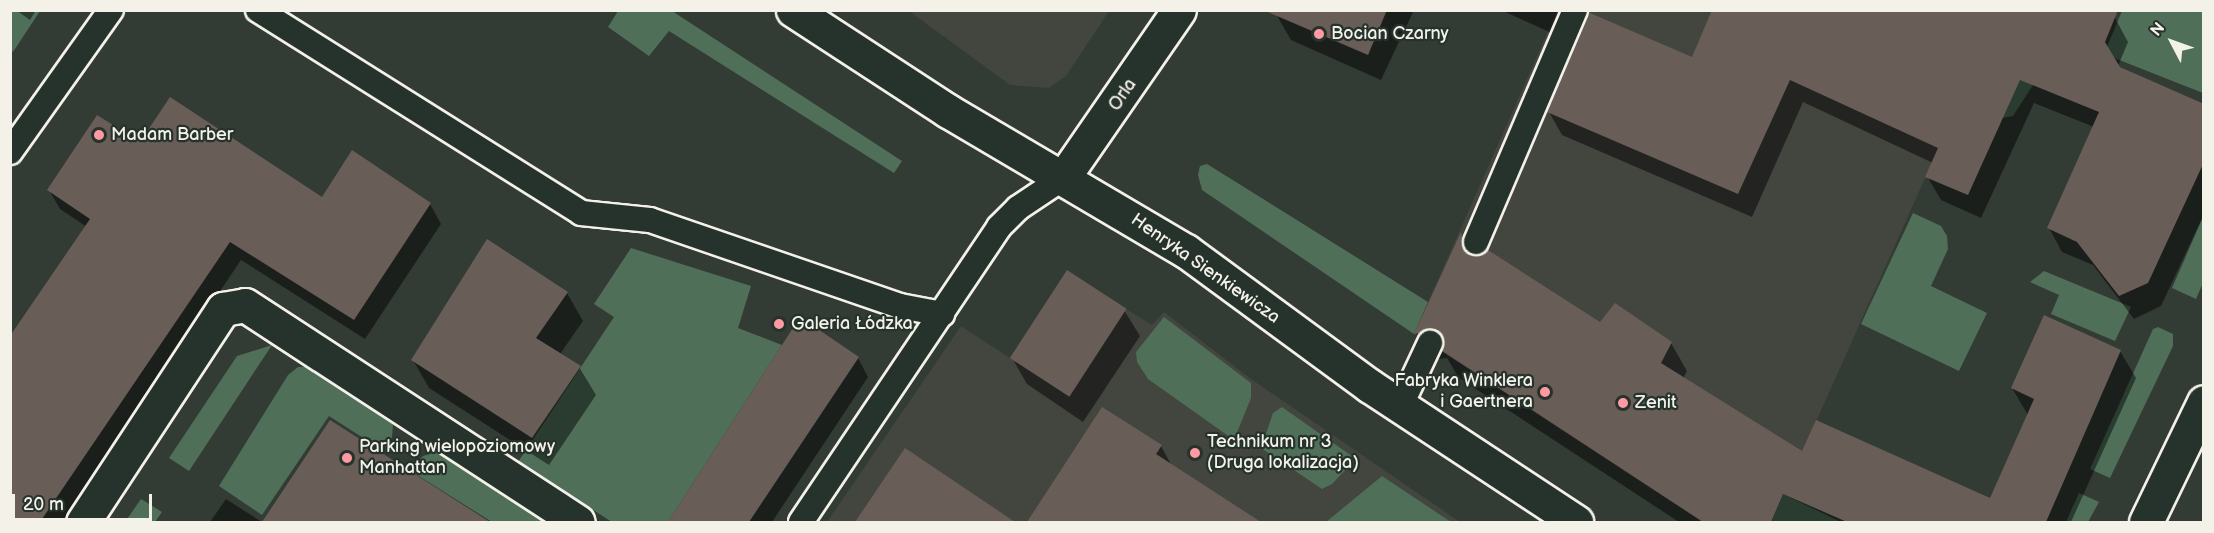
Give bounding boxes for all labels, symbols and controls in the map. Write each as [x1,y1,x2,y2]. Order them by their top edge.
north arrow [2142,12,2202,72]
text: N [2147,19,2169,41]
place label: Bocian Czarny [1331,23,1449,45]
marker: Bocian Czarny [1312,27,1326,41]
street label: Orla [1104,75,1142,115]
place label: Madam Barber [111,124,233,146]
marker: Madam Barber [92,128,106,142]
street label: Henryka Sienkiewicza [1126,209,1284,329]
place label: Galeria Łódzka [791,313,913,335]
marker: Galeria Łódzka [772,317,786,331]
place label: Fabryka Winklera i Gaertnera [1394,371,1533,413]
marker: Fabryka Winklera i Gaertnera [1538,385,1552,399]
place label: Zenit [1635,392,1677,414]
marker: Zenit [1616,396,1630,410]
place label: Technikum nr 3 (Druga lokalizacja) [1207,432,1359,474]
place label: Parking wielopoziomowy Manhattan [359,437,555,480]
marker: Technikum nr 3 (Druga lokalizacja) [1188,446,1202,460]
marker: Parking wielopoziomowy Manhattan [340,451,354,465]
scale bar [15,482,154,520]
text: 20 m [23,494,64,515]

